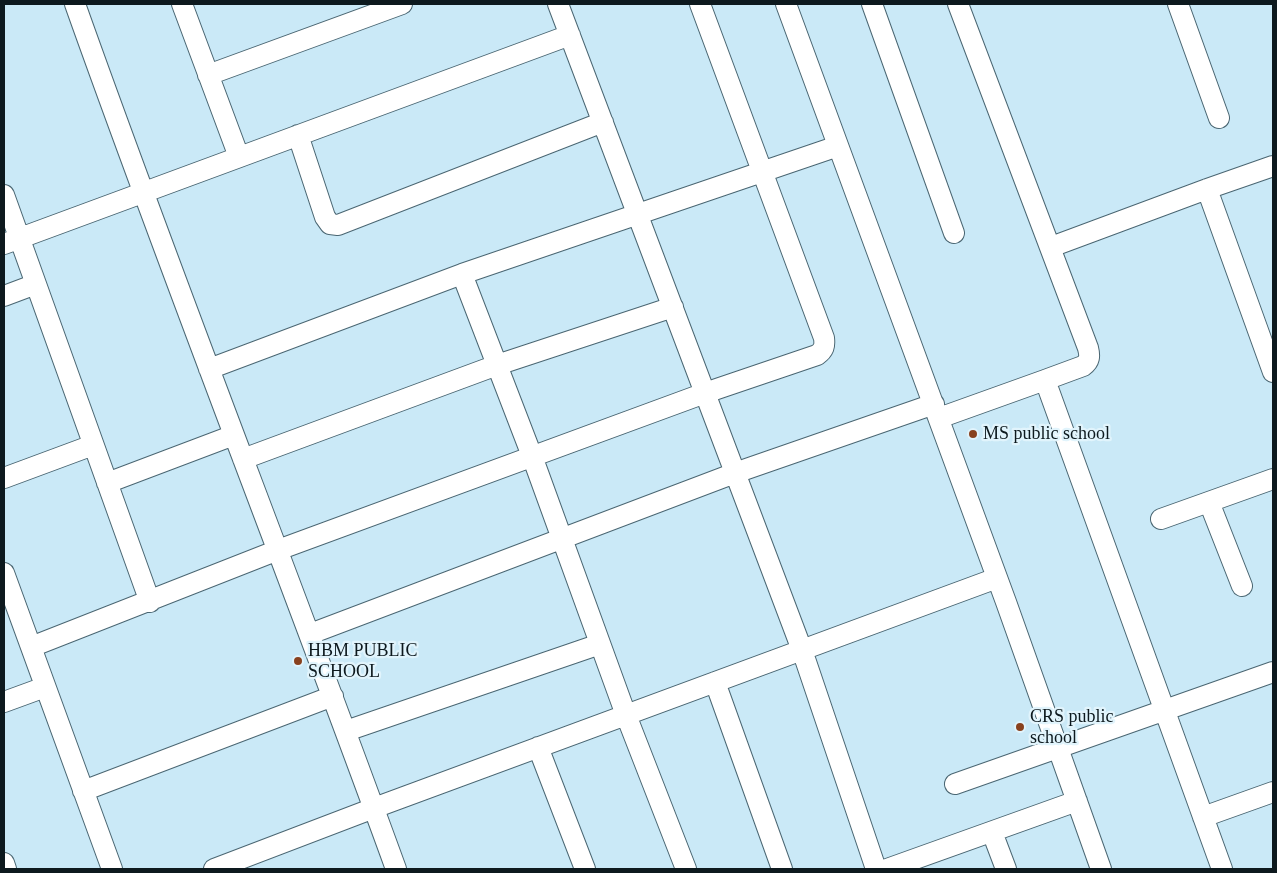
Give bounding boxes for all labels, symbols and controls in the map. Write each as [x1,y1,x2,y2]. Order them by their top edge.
place label: MS public school [983,423,1110,445]
marker: MS public school [967,428,979,440]
place label: HBM PUBLIC SCHOOL [308,640,418,682]
marker: HBM PUBLIC SCHOOL [292,655,304,667]
place label: CRS public school [1030,706,1114,749]
marker: CRS public school [1014,721,1026,733]

